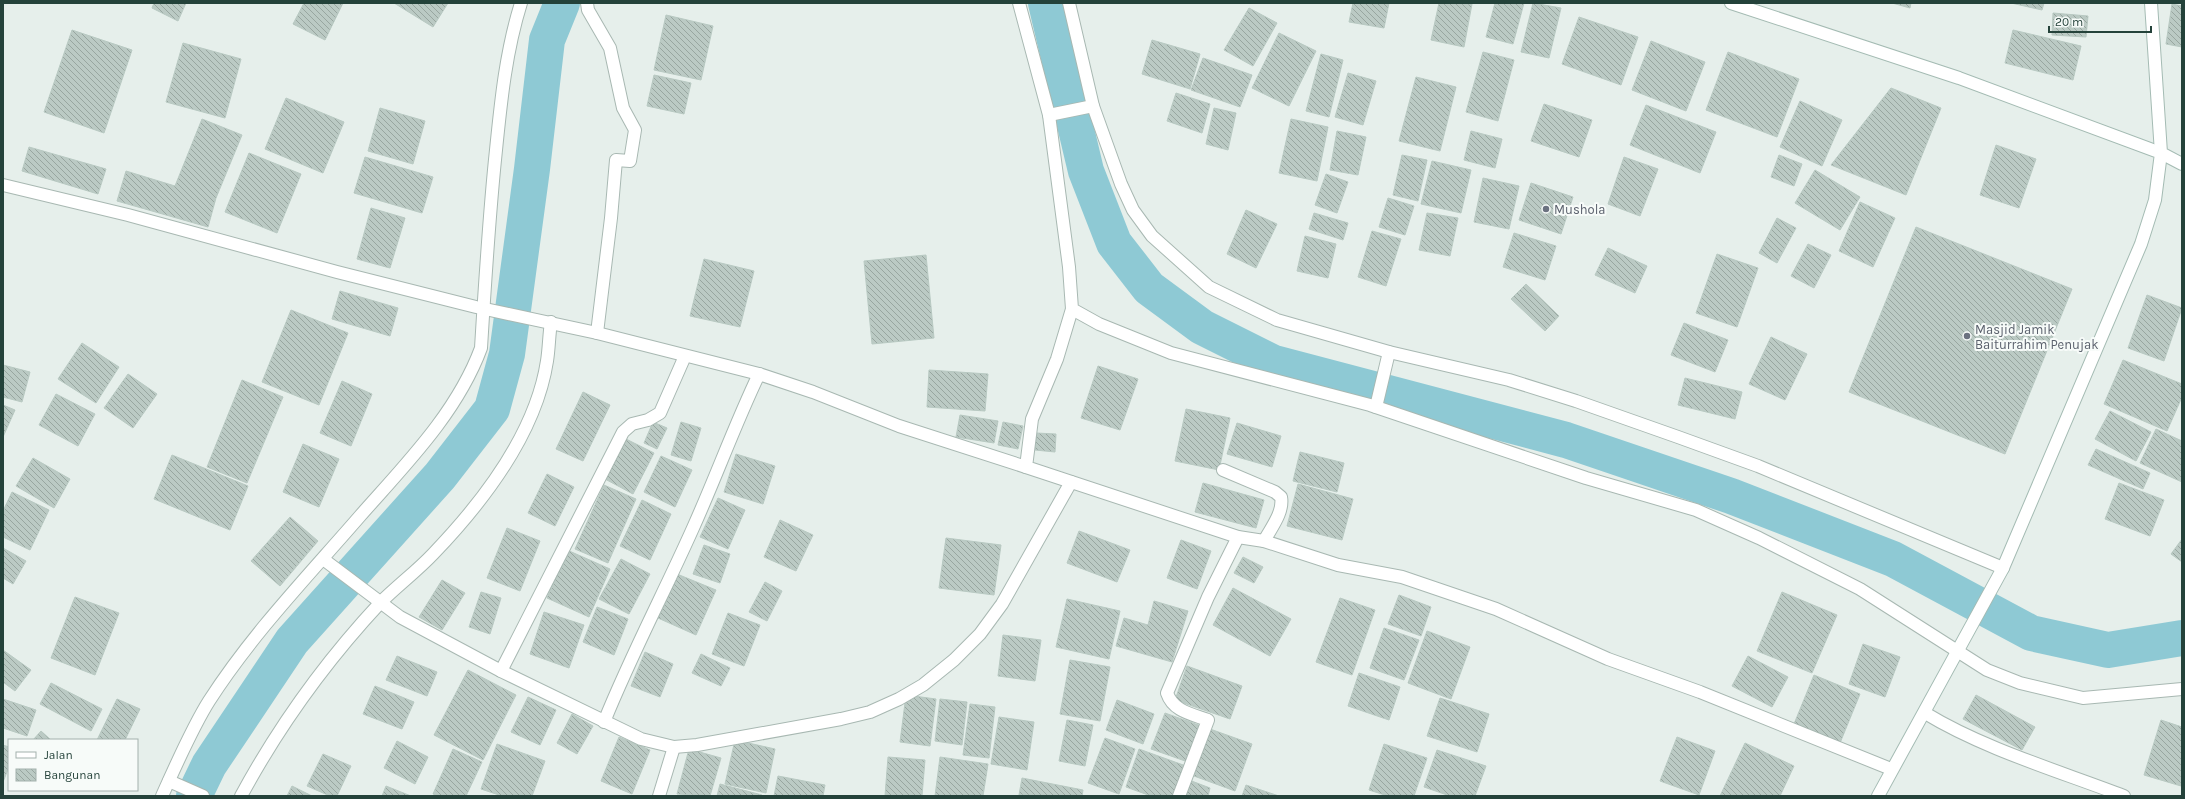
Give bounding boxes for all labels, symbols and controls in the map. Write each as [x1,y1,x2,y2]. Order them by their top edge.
scale bar [2049,8,2151,34]
text: 20 m [2055,15,2083,29]
place label: Mushola [1554,202,1605,217]
marker: Mushola [1541,204,1551,214]
place label: Masjid Jamik Baiturrahim Penujak [1975,322,2099,352]
marker: Masjid Jamik Baiturrahim Penujak [1962,331,1972,341]
legend [8,739,138,791]
text: Jalan [44,748,73,762]
text: Bangunan [44,768,100,782]

